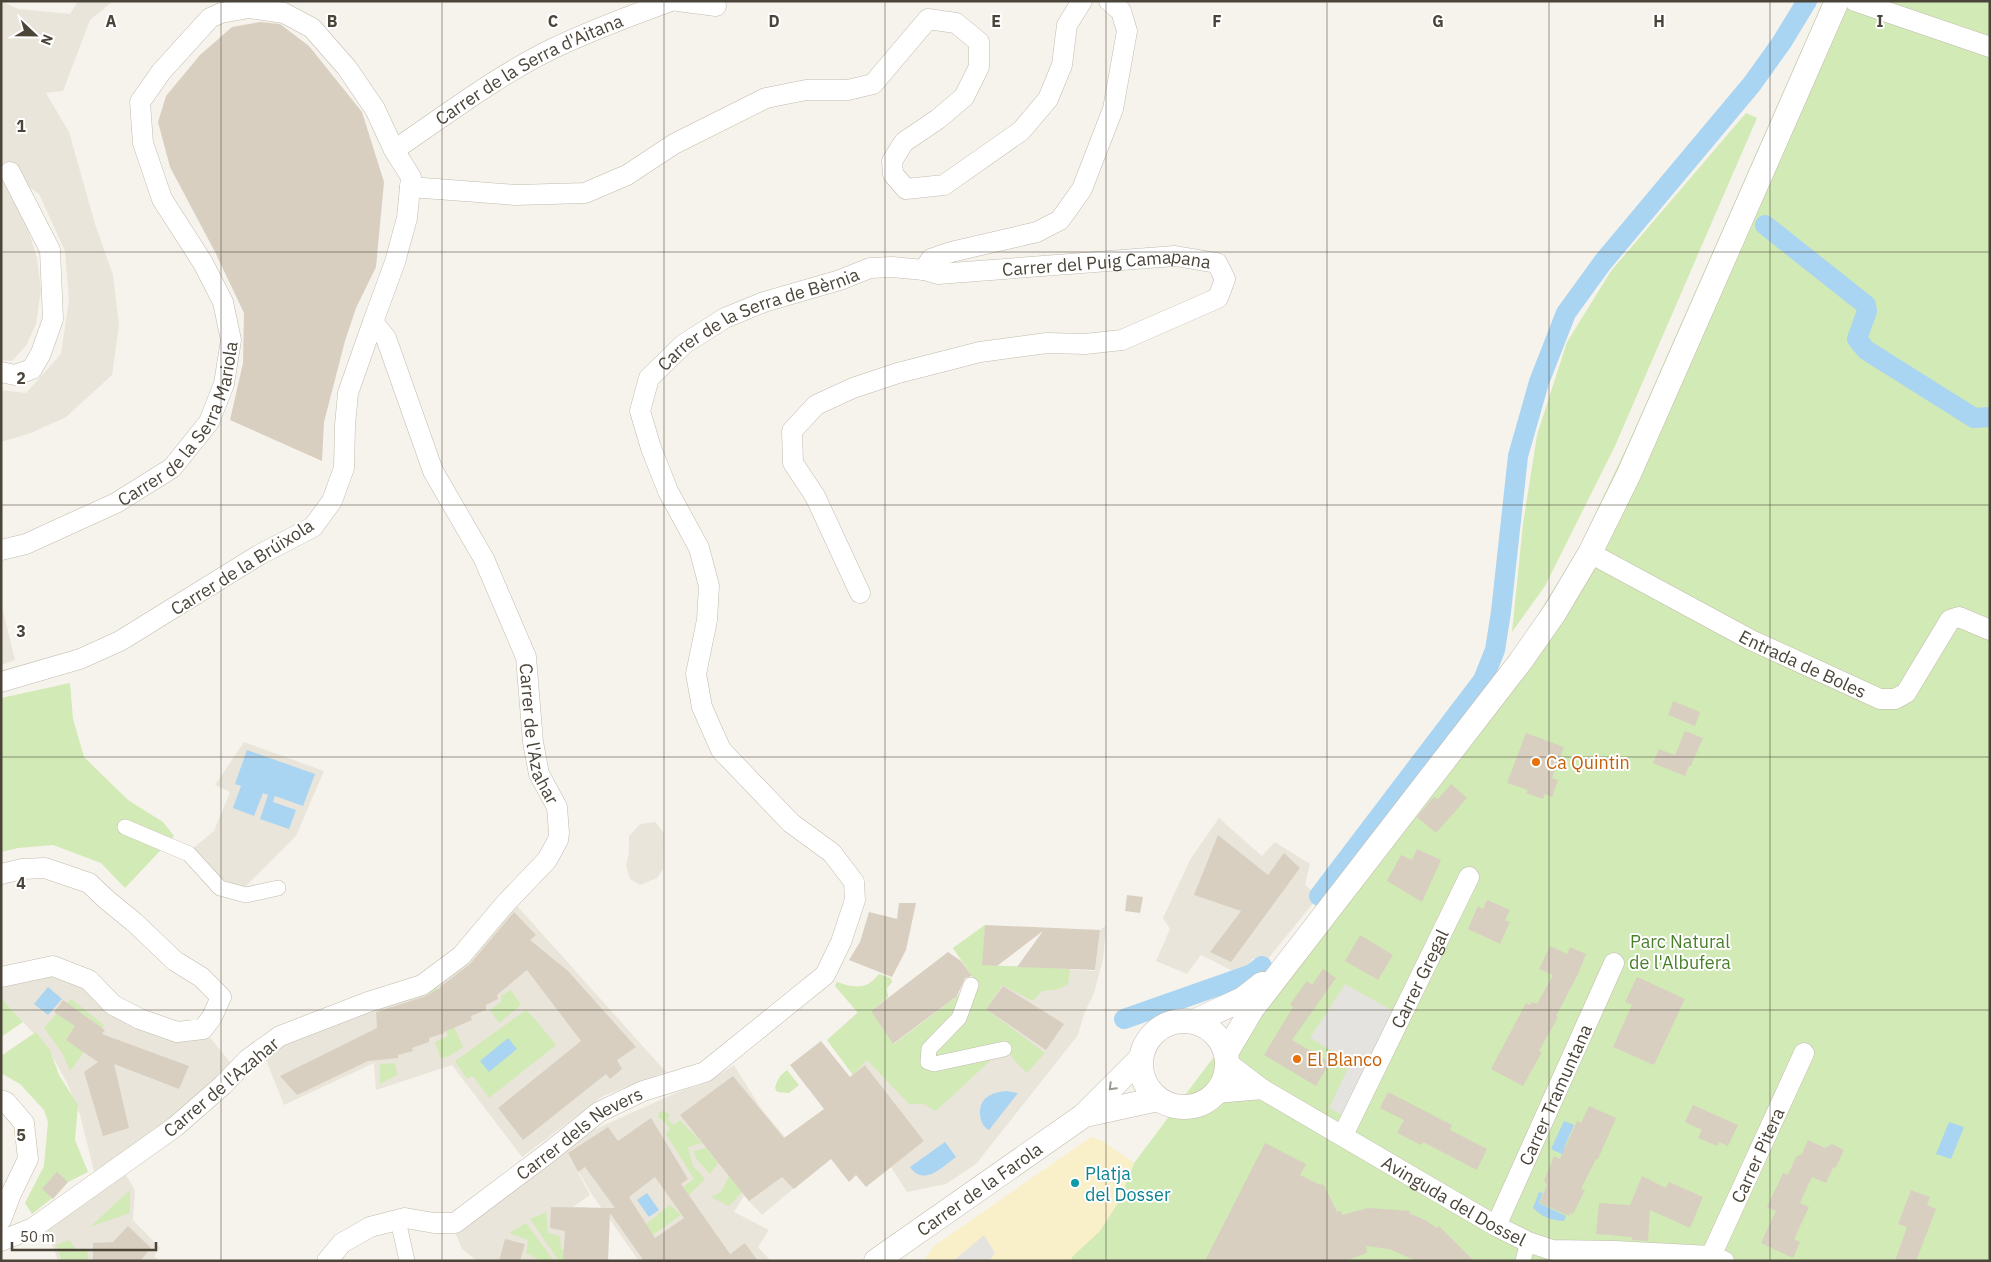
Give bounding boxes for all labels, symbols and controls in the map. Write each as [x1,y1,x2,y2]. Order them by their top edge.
north arrow [10,10,60,60]
street label: Carrer de la Serra d'Aitana [432,10,628,132]
text: A [106,11,117,31]
text: B [327,11,338,31]
text: D [768,11,780,31]
text: E [991,11,1001,31]
text: F [1212,11,1222,31]
text: G [1432,11,1444,31]
text: H [1653,11,1665,31]
text: I [1877,11,1884,31]
text: N [37,32,57,48]
text: 1 [16,116,26,136]
street label: Carrer del Puig Camapana [1001,244,1213,281]
street label: Carrer de la Serra de Bèrnia [652,262,863,376]
street label: Carrer de la Serra Mariola [113,339,242,511]
text: 2 [16,368,26,388]
street label: Carrer de la Brúixola [166,513,318,620]
text: 3 [16,621,26,641]
street label: Entrada de Boles [1735,624,1870,703]
street label: Carrer de l'Azahar [515,662,565,808]
place label: Ca Quintin [1546,751,1630,774]
marker: Ca Quintin [1530,756,1542,768]
text: 4 [16,873,26,893]
street label: Carrer Gregal [1385,925,1453,1032]
park label: Parc Natural de l'Albufera [1629,930,1731,974]
street label: Carrer Tramuntana [1513,1020,1597,1169]
street label: Carrer de l'Azahar [159,1032,284,1142]
place label: El Blanco [1307,1048,1382,1071]
marker: El Blanco [1291,1053,1303,1065]
one-way arrow [1109,1081,1118,1090]
street label: Carrer dels Nevers [511,1082,646,1185]
street label: Carrer Pitera [1725,1103,1789,1206]
text: 5 [16,1125,26,1145]
street label: Carrer de la Farola [912,1137,1047,1241]
street label: Avinguda del Dossel [1378,1150,1530,1251]
place label: Platja del Dosser [1085,1162,1171,1206]
marker: Platja del Dosser [1069,1177,1081,1189]
scale bar [12,1220,156,1252]
text: 50 m [20,1227,55,1246]

